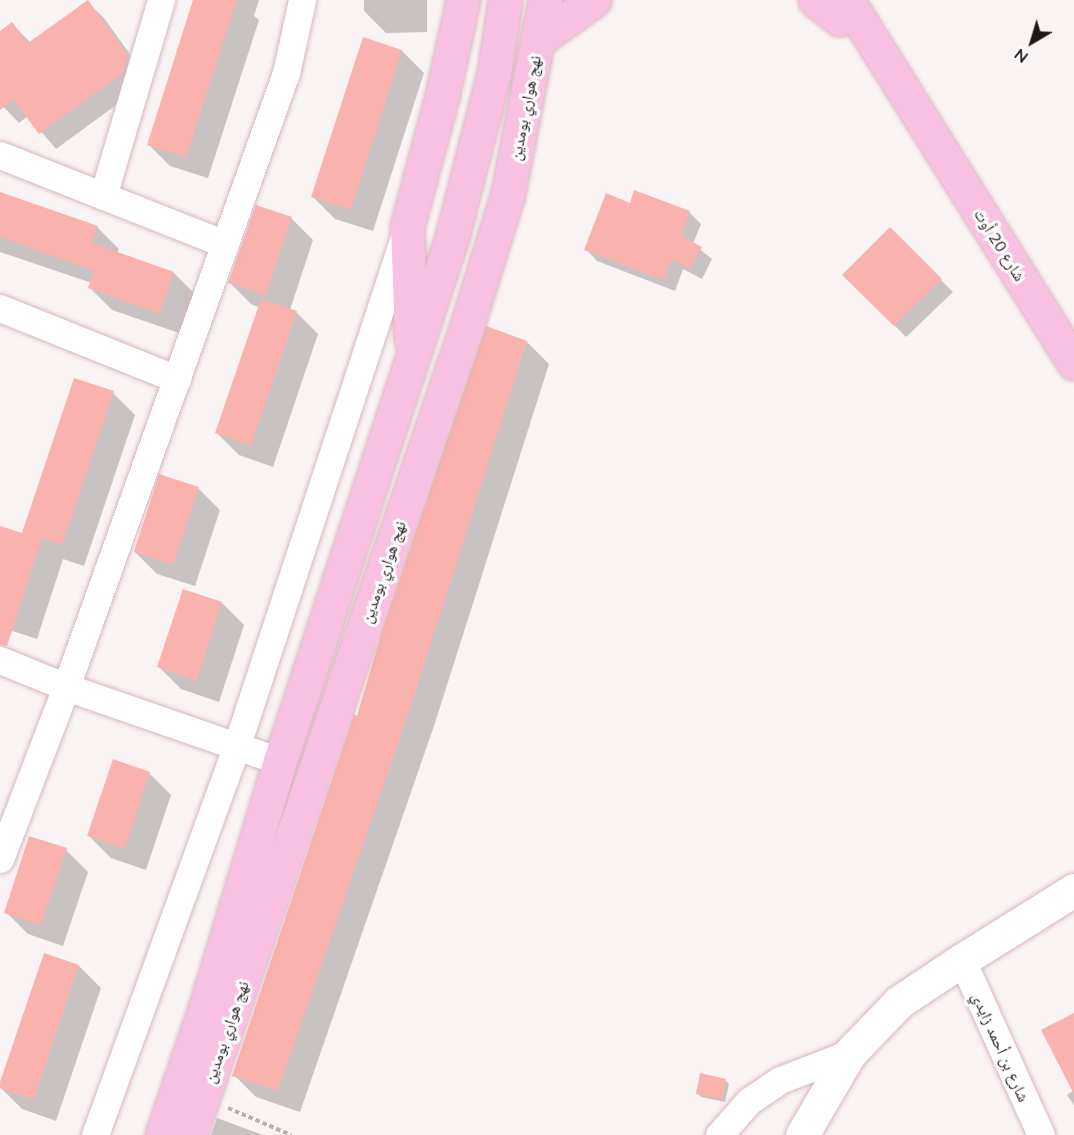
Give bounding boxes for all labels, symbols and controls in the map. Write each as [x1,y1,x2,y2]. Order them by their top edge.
north arrow [1002,12,1062,72]
text: N [1010,45,1032,68]
street label: نهج هواري بومدين [505,54,545,162]
street label: شارع 20 أوت [970,205,1030,285]
street label: نهج هواري بومدين [357,518,409,626]
street label: نهج هواري بومدين [200,978,252,1086]
street label: شارع بن أحمد زايدي [968,989,1034,1105]

